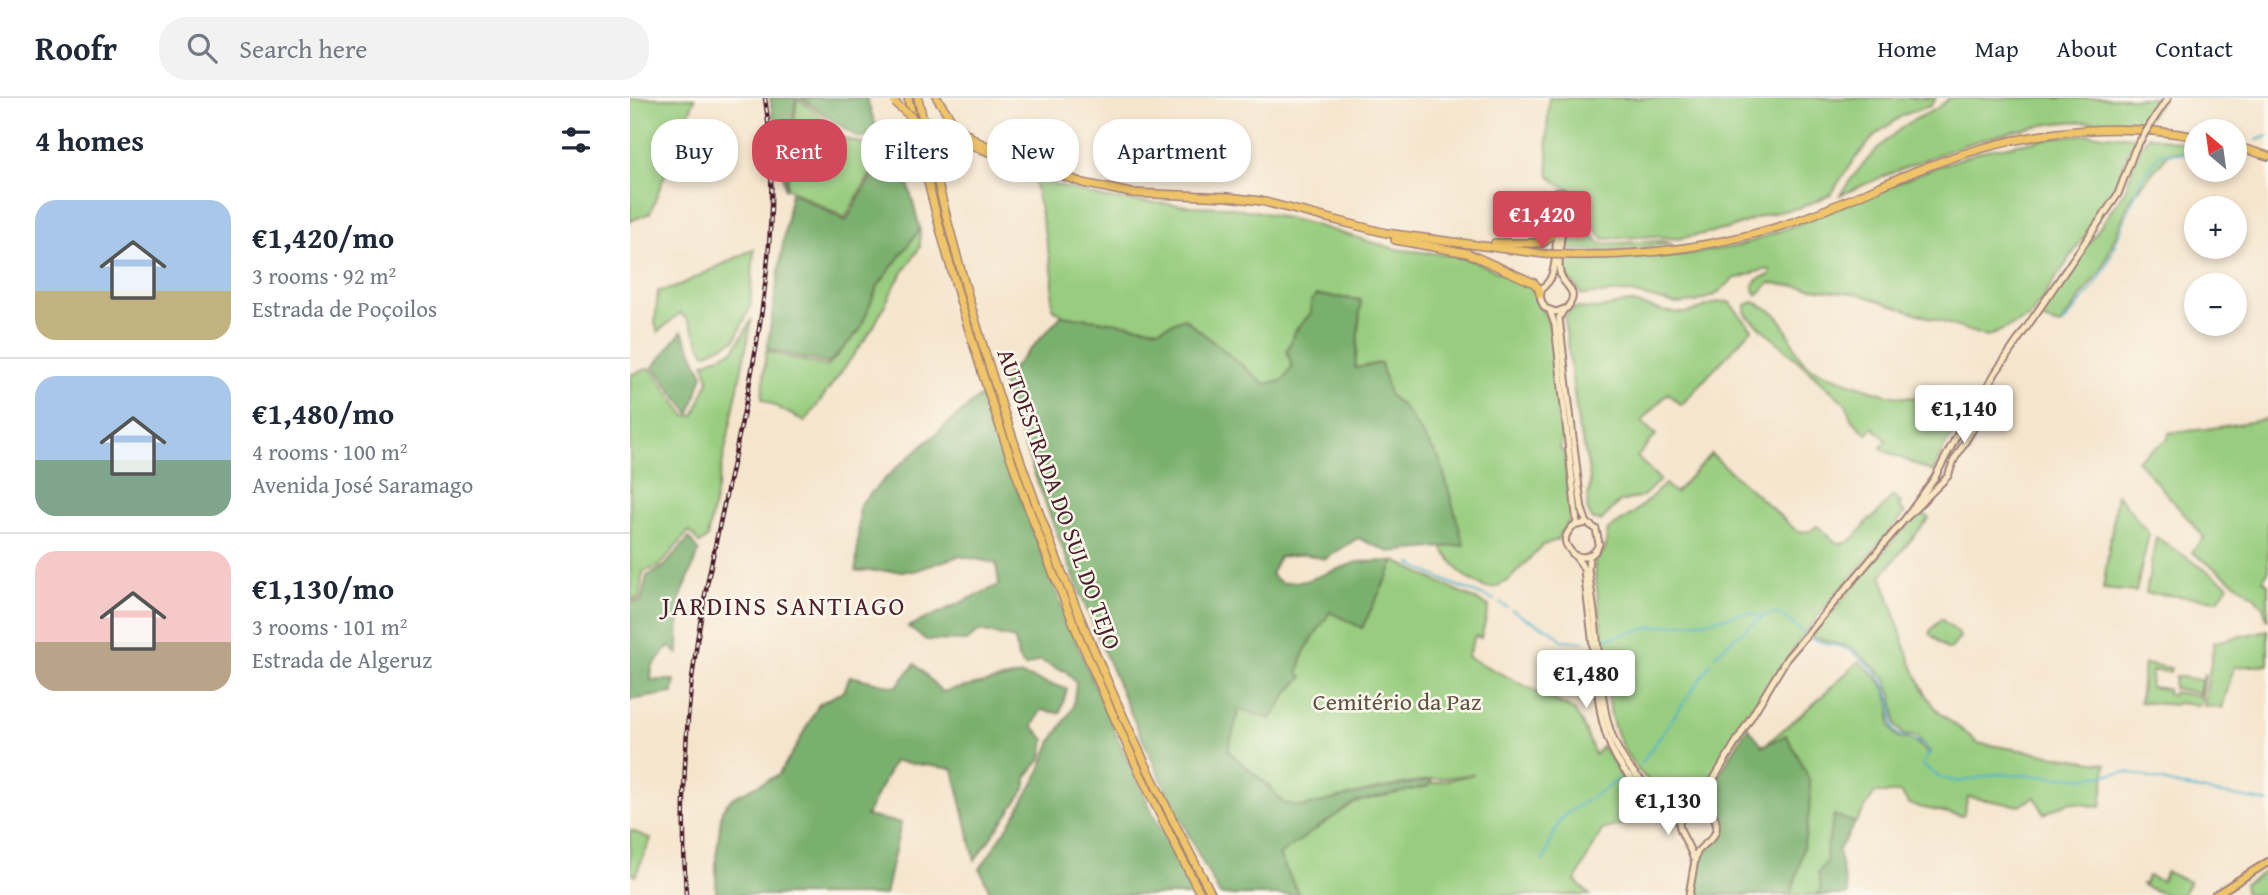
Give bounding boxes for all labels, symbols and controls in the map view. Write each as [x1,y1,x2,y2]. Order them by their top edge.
search box [159,17,649,80]
text: Roofr [35,24,117,72]
icon: search [183,29,221,67]
text: Search here [239,29,368,68]
text: Home [1878,31,1937,66]
text: Map [1975,31,2019,66]
text: About [2057,31,2117,66]
text: Contact [2155,31,2233,66]
text: 4 homes [35,118,144,162]
chip: Buy [651,119,738,182]
chip: Rent [752,119,847,182]
chip: Filters [861,119,973,182]
chip: New [987,119,1079,182]
chip: Apartment [1093,119,1251,182]
north arrow [2184,119,2247,182]
map controls [2184,119,2247,336]
icon: filters [557,121,595,159]
pin: €1,420 [1485,192,1599,251]
button: + [2184,196,2247,259]
text: €1,420 [1509,197,1575,230]
text: €1,420/mo [252,215,394,259]
icon: home [91,228,175,312]
text: 3 rooms · 92 m² [252,259,396,292]
button: − [2184,273,2247,336]
text: Estrada de Poçoilos [252,292,437,325]
street label: AUTOESTRADA DO SUL DO TEJO [989,343,1130,654]
pin: €1,140 [1907,386,2021,445]
text: €1,480/mo [252,391,394,435]
text: €1,140 [1931,391,1997,424]
icon: home [91,404,175,488]
text: 4 rooms · 100 m² [252,435,407,468]
text: Avenida José Saramago [252,468,473,501]
text: €1,130/mo [252,566,394,610]
icon: home [91,579,175,663]
district label: JARDINS SANTIAGO [659,586,906,625]
text: 3 rooms · 101 m² [252,610,407,643]
text: Estrada de Algeruz [252,643,432,676]
pin: €1,480 [1529,650,1643,710]
text: €1,480 [1553,656,1619,689]
park label: Cemitério da Paz [1313,684,1481,719]
pin: €1,130 [1611,778,1725,837]
text: €1,130 [1635,783,1701,816]

